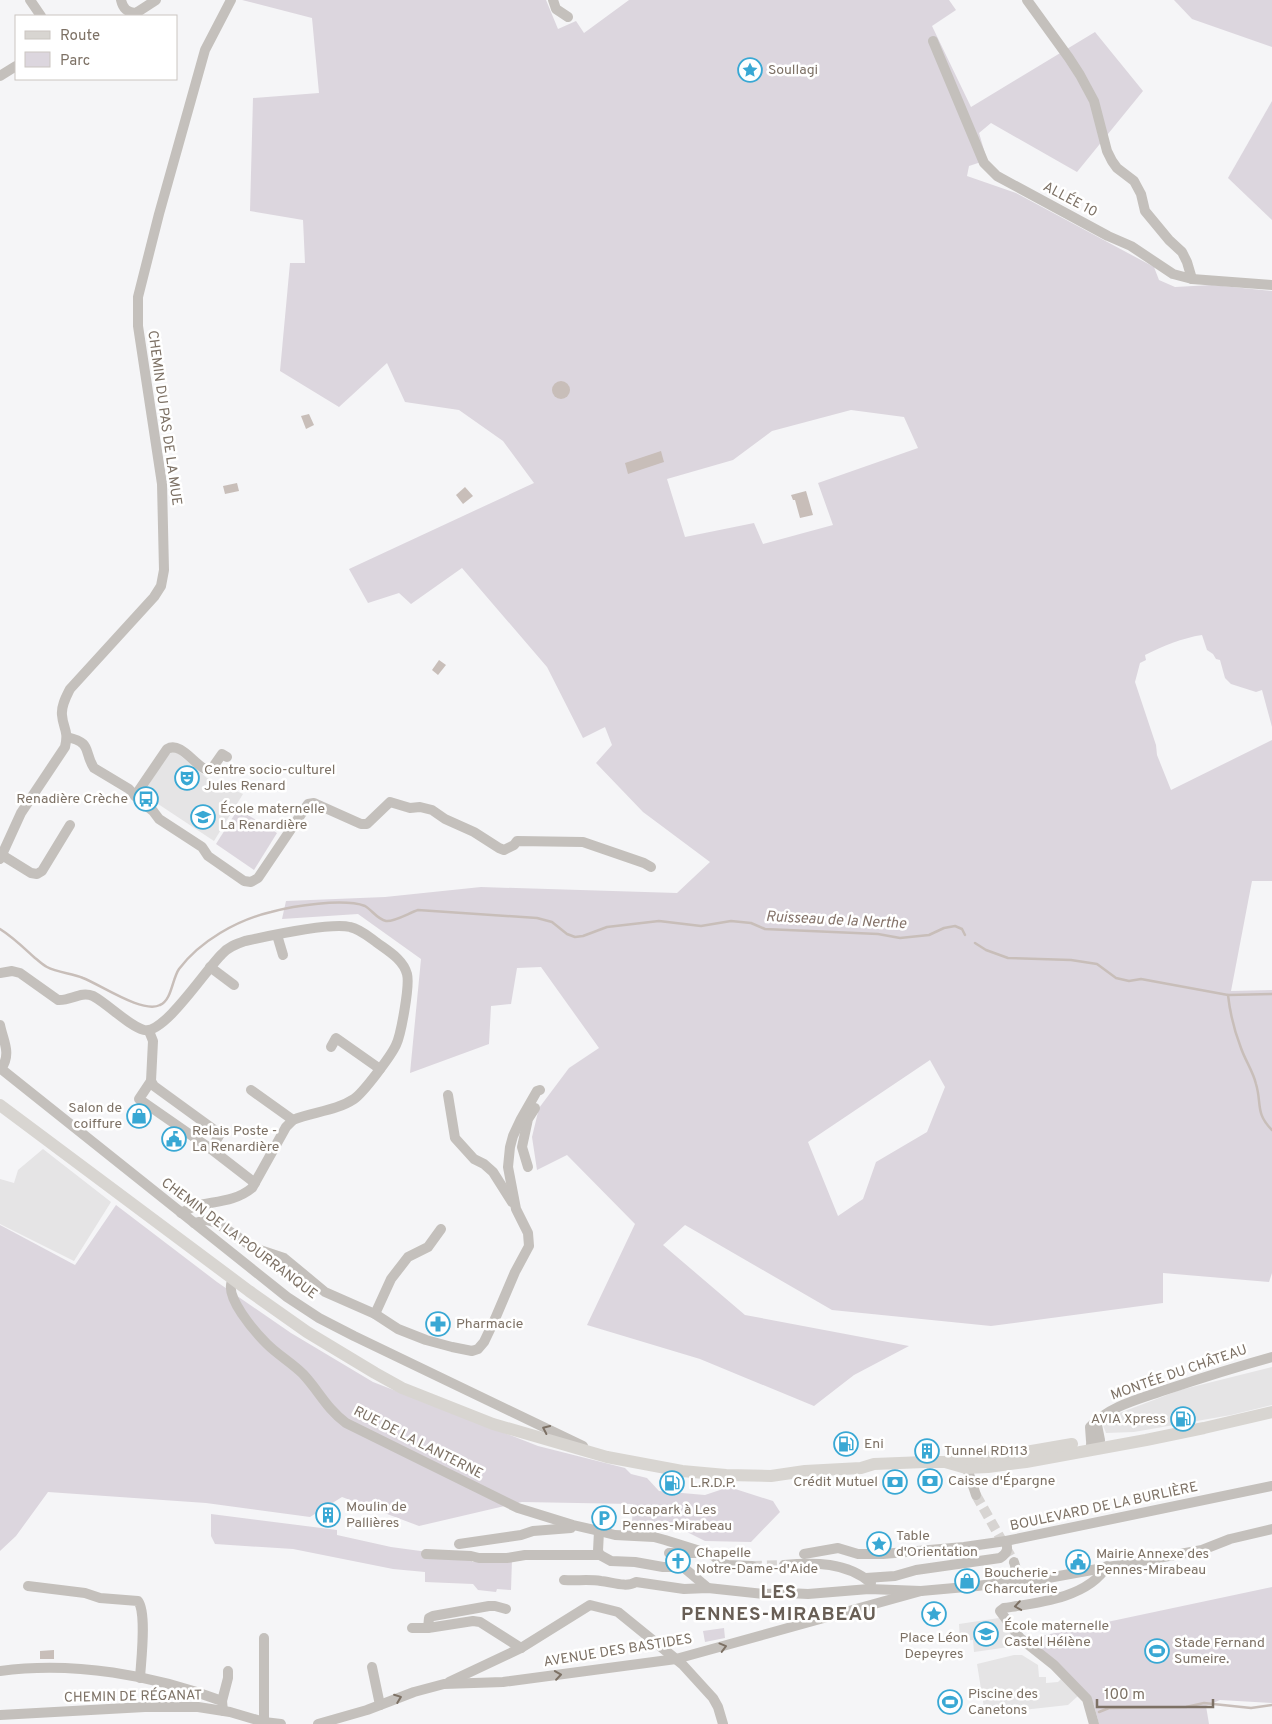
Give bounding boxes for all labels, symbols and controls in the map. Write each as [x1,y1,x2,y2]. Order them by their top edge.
legend [15,15,178,80]
text: Route [60,27,100,46]
text: Parc [60,52,90,71]
place icon: Soullagi [737,57,763,83]
place label: Soullagi [768,62,818,79]
street label: ALLÉE 10 [1040,178,1101,221]
street label: CHEMIN DU PAS DE LA MUE [143,329,185,507]
place label: Centre socio-culturel Jules Renard [204,762,335,795]
theatre icon: Centre socio-culturel Jules Renard [174,765,200,791]
bus stop icon: Renadière Crèche [133,786,159,812]
place label: Renadière Crèche [16,791,128,808]
place label: École maternelle La Renardière [220,800,325,834]
school or university icon: École maternelle La Renardière [190,804,216,830]
water label: Ruisseau de la Nerthe [765,908,907,934]
place label: Salon de coiffure [68,1100,122,1133]
shop icon: Salon de coiffure [126,1103,152,1129]
place label: Relais Poste - La Renardière [192,1123,279,1156]
public building icon: Relais Poste - La Renardière [161,1126,187,1152]
street label: CHEMIN DE LA POURRANQUE [158,1175,320,1303]
pharmacy icon: Pharmacie [425,1311,451,1337]
place label: Pharmacie [456,1316,523,1333]
street label: MONTÉE DU CHÂTEAU [1108,1341,1250,1404]
street label: RUE DE LA LANTERNE [350,1403,486,1483]
fuel station icon: AVIA Xpress [1170,1406,1196,1432]
place label: AVIA Xpress [1091,1411,1166,1428]
one-way arrow [542,1424,551,1435]
fuel station icon: Eni [833,1431,859,1457]
place label: Eni [864,1436,884,1453]
building icon: Tunnel RD113 [914,1438,940,1464]
place label: Tunnel RD113 [944,1443,1028,1460]
bank icon: Caisse d'Épargne [917,1468,943,1494]
bank icon: Crédit Mutuel [882,1469,908,1495]
fuel station icon: L.R.D.P. [659,1470,685,1496]
place label: Caisse d'Épargne [948,1472,1055,1490]
place label: Crédit Mutuel [793,1474,878,1491]
place label: L.R.D.P. [690,1475,736,1492]
street label: BOULEVARD DE LA BURLIÈRE [1008,1478,1199,1535]
place label: Moulin de Pallières [346,1499,407,1532]
building icon: Moulin de Pallières [315,1502,341,1528]
place label: Locapark à Les Pennes-Mirabeau [622,1502,732,1535]
parking icon: Locapark à Les Pennes-Mirabeau [591,1505,617,1531]
place label: Table d'Orientation [896,1528,978,1561]
place icon: Table d'Orientation [866,1531,892,1557]
place label: Chapelle Notre-Dame-d'Aide [696,1545,818,1578]
place label: Mairie Annexe des Pennes-Mirabeau [1096,1546,1209,1579]
church icon: Chapelle Notre-Dame-d'Aide [665,1548,691,1574]
public building icon: Mairie Annexe des Pennes-Mirabeau [1065,1549,1091,1575]
place label: Boucherie - Charcuterie [984,1565,1058,1598]
shop icon: Boucherie - Charcuterie [954,1568,980,1594]
district label: LES PENNES-MIRABEAU [681,1581,877,1627]
one-way arrow [1013,1600,1021,1611]
place icon: Place Léon Depeyres [921,1601,947,1627]
place label: École maternelle Castel Hélène [1004,1617,1109,1651]
school or university icon: École maternelle Castel Hélène [973,1621,999,1647]
place label: Place Léon Depeyres [900,1630,968,1663]
street label: AVENUE DES BASTIDES [542,1631,694,1671]
place label: Stade Fernand Sumeire. [1174,1635,1265,1668]
sports icon: Stade Fernand Sumeire. [1144,1638,1170,1664]
one-way arrow [719,1642,727,1652]
one-way arrow [554,1670,562,1681]
scale bar [1097,1676,1213,1708]
street label: CHEMIN DE RÉGANAT [64,1686,202,1707]
place label: Piscine des Canetons [968,1686,1038,1719]
text: 100 m [1104,1686,1145,1705]
sports icon: Piscine des Canetons [937,1689,963,1715]
one-way arrow [393,1694,402,1705]

